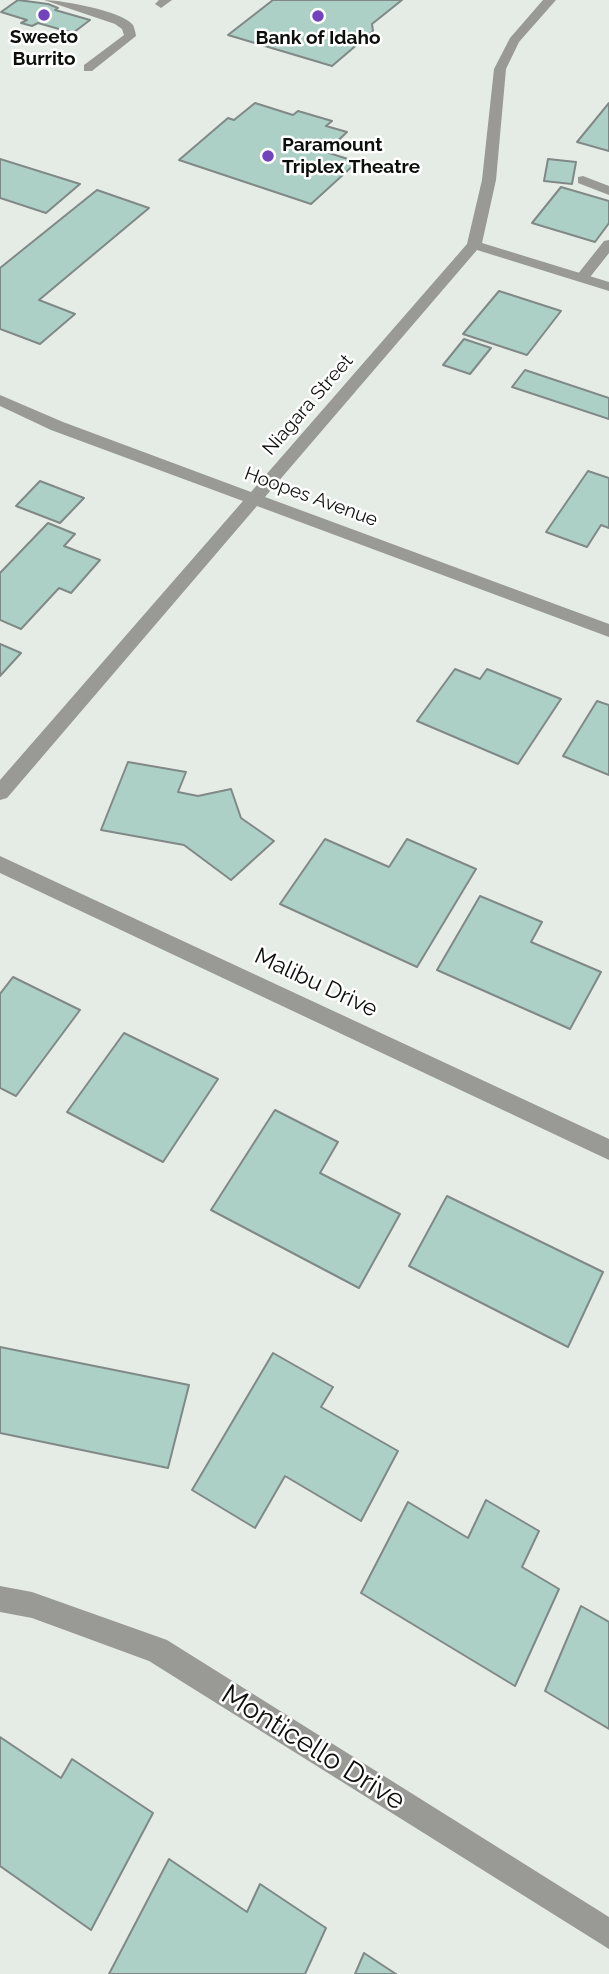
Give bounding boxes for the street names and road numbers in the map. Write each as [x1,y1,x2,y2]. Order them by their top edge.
street label: Niagara Street [258,350,358,460]
street label: Hoopes Avenue [241,462,381,532]
street label: Malibu Drive [250,943,382,1023]
street label: Monticello Drive [215,1678,411,1818]

